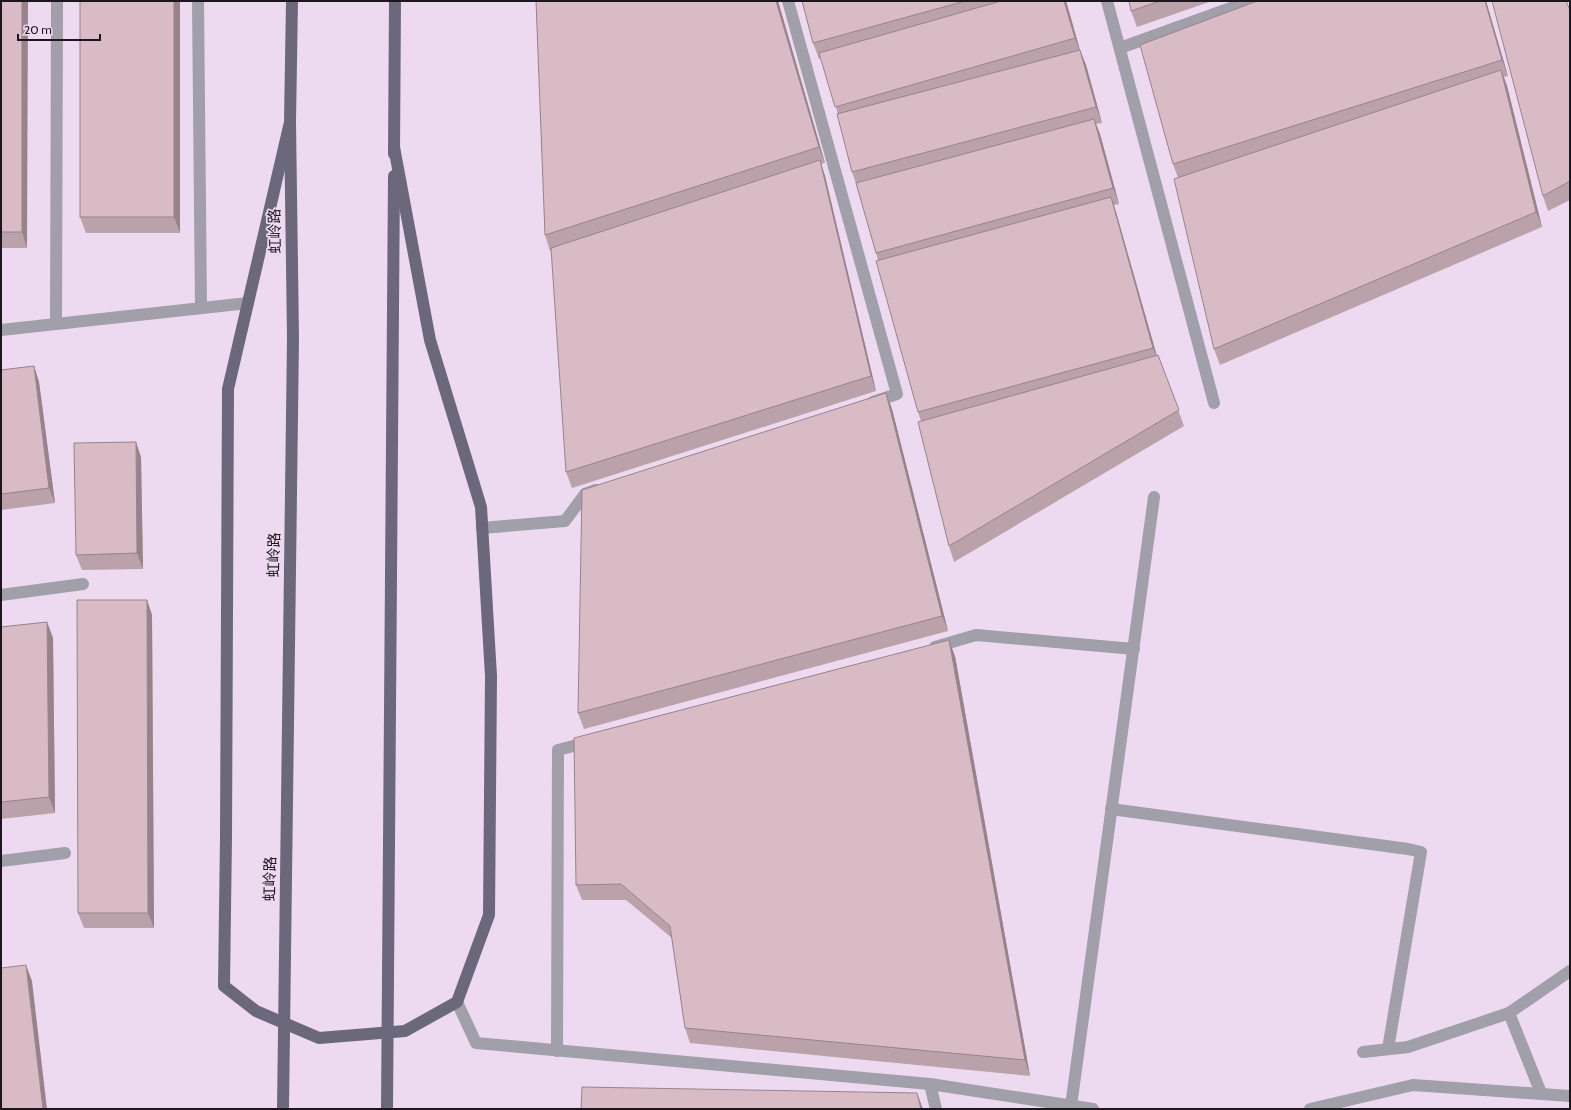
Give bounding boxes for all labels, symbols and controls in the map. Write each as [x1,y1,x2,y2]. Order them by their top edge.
scale bar [18,16,100,42]
text: 20 m [24,22,52,37]
street label: 虹岭路 [266,208,284,254]
street label: 虹岭路 [265,532,283,578]
street label: 虹岭路 [261,856,279,902]

